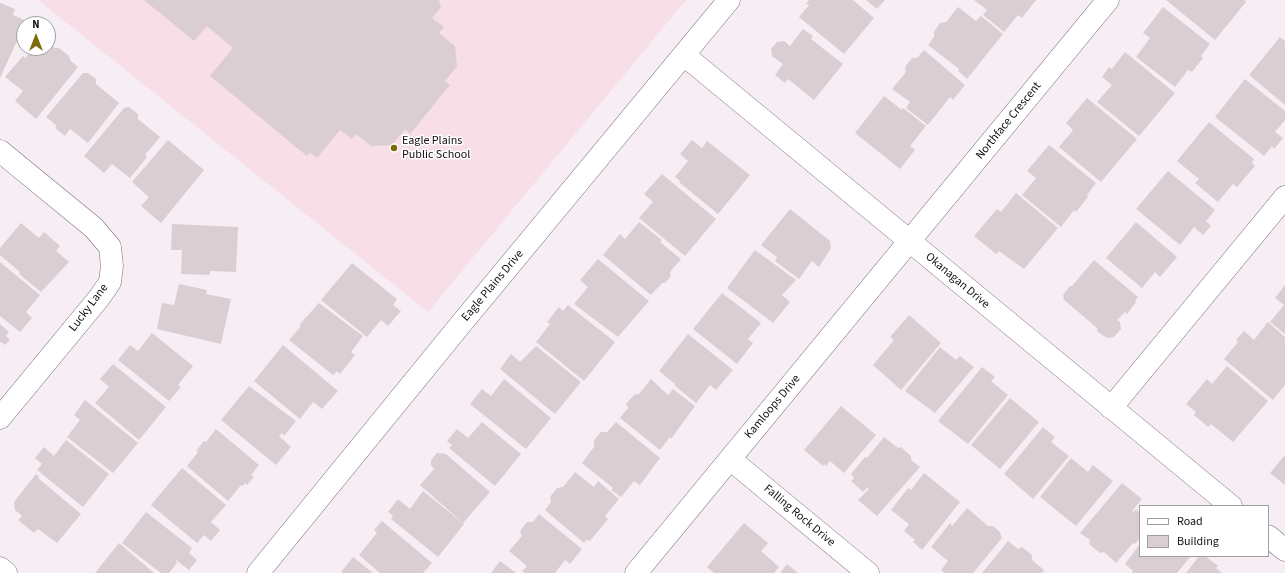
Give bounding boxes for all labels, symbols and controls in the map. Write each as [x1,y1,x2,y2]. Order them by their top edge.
north arrow [16,16,56,56]
text: N [32,17,40,32]
street label: Northface Crescent [973,79,1045,163]
place label: Eagle Plains Public School [402,134,470,162]
marker: Eagle Plains Public School [389,143,399,153]
street label: Eagle Plains Drive [459,247,527,325]
street label: Okanagan Drive [922,250,992,312]
street label: Lucky Lane [66,281,112,335]
street label: Kamloops Drive [742,372,804,442]
street label: Falling Rock Drive [760,482,838,550]
legend [1139,505,1269,557]
text: Road [1177,513,1203,530]
text: Building [1177,533,1219,550]

